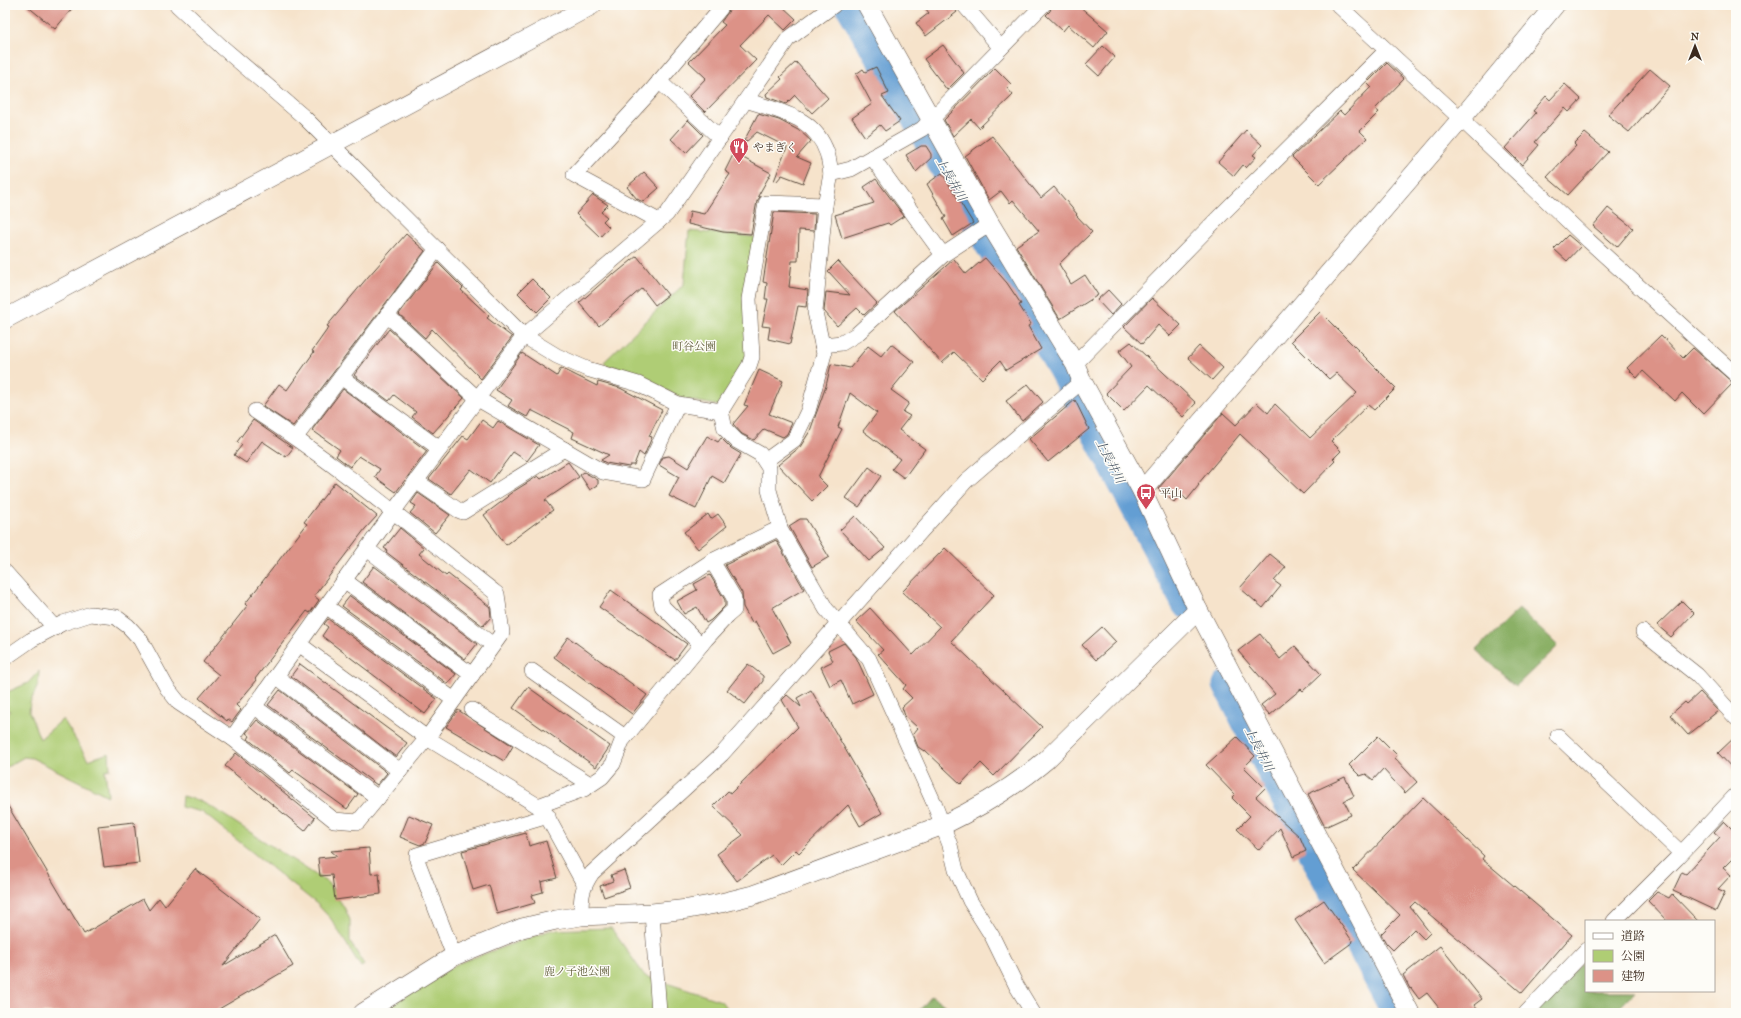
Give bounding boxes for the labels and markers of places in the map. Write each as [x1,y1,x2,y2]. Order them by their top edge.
restaurant icon: やまぎく [728,136,750,164]
place label: やまぎく [753,141,797,154]
bus stop icon: 平山 [1135,482,1157,510]
place label: 平山 [1160,487,1182,500]

